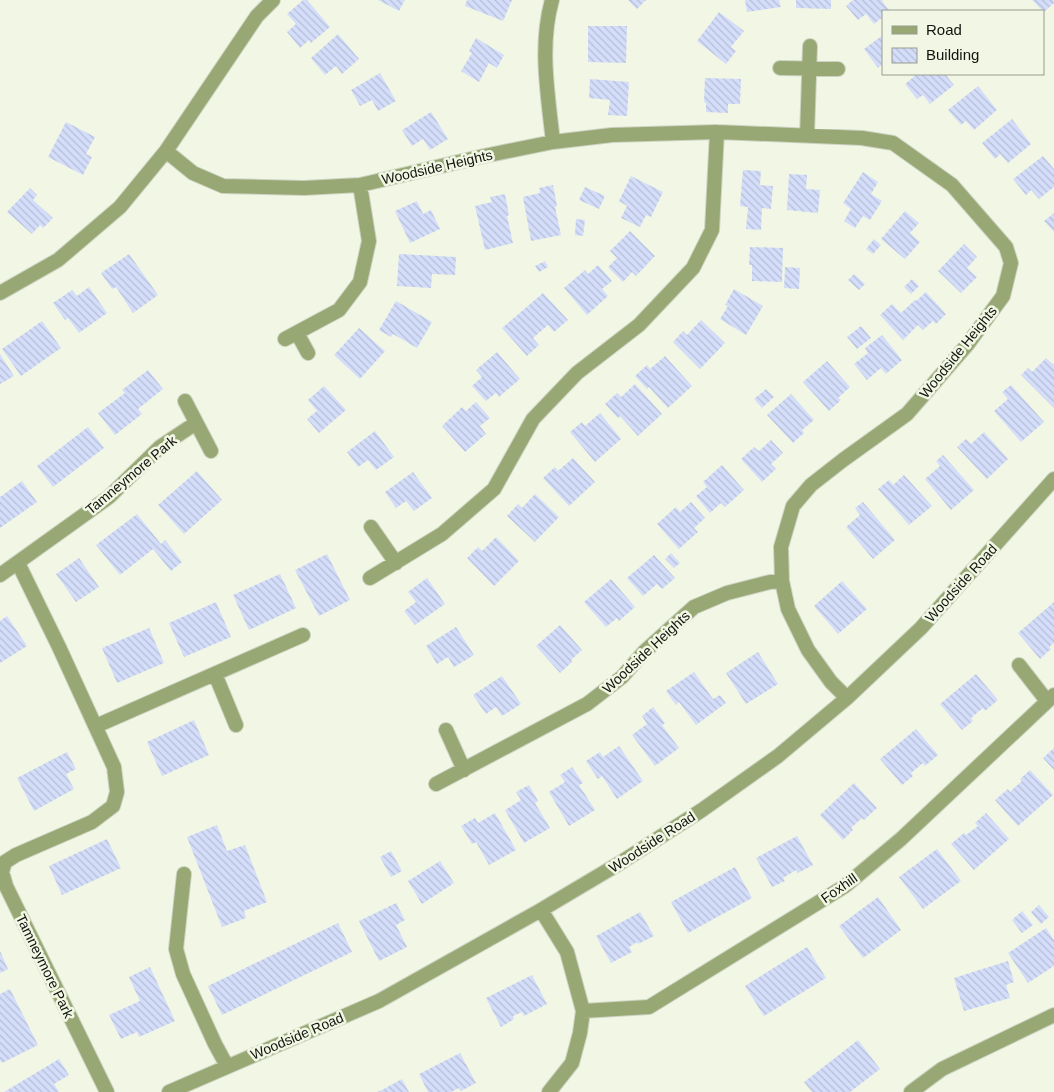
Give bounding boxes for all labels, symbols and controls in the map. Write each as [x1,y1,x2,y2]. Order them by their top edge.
legend [882,10,1044,75]
text: Road [926,21,962,38]
text: Building [926,46,979,63]
street label: Woodside Heights [380,146,494,188]
street label: Woodside Heights [916,303,1000,401]
street label: Tamneymore Park [82,432,180,518]
street label: Woodside Road [922,541,1000,625]
street label: Woodside Heights [599,607,693,697]
street label: Woodside Road [606,808,698,876]
street label: Foxhill [818,870,860,906]
street label: Tamneymore Park [13,911,78,1021]
street label: Woodside Road [248,1009,346,1063]

